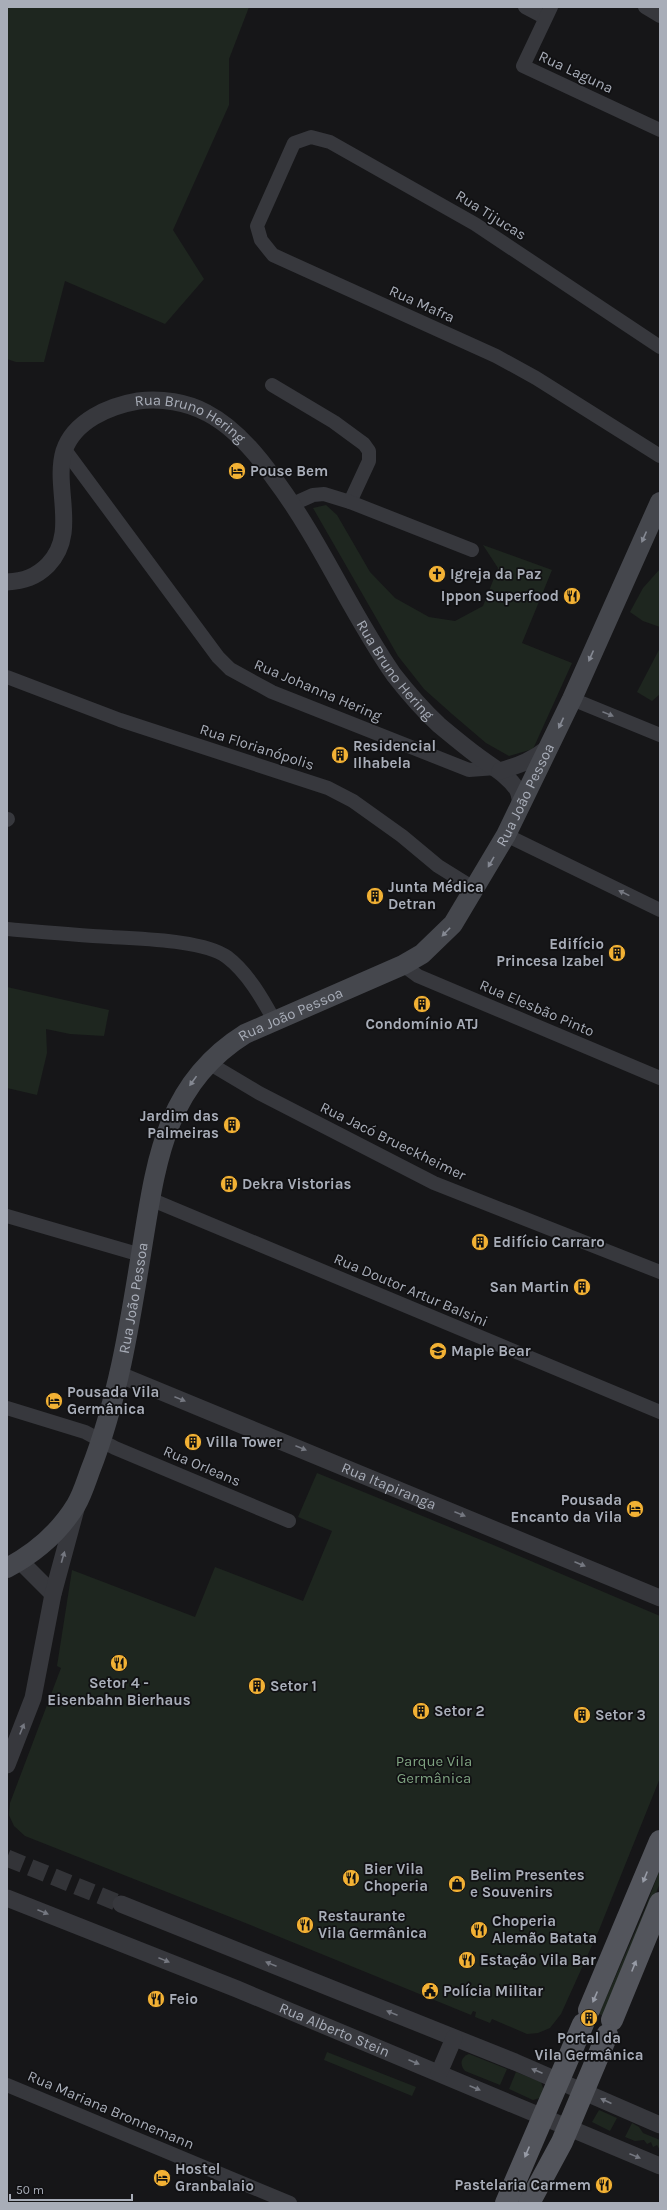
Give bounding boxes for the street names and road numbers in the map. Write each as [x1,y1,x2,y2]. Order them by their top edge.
street label: Rua Laguna [536,47,616,97]
street label: Rua Tijucas [452,186,530,244]
street label: Rua Mafra [386,282,458,326]
street label: Rua Bruno Hering [134,391,250,447]
street label: Rua Bruno Hering [353,617,438,724]
street label: Rua Johanna Hering [252,655,385,725]
street label: Rua Florianópolis [198,720,316,774]
street label: Rua João Pessoa [492,740,558,850]
street label: Rua Elesbão Pinto [477,976,597,1040]
street label: Rua João Pessoa [234,983,346,1045]
street label: Rua Jacó Brueckheimer [317,1098,469,1184]
street label: Rua João Pessoa [115,1241,152,1355]
street label: Rua Doutor Artur Balsini [331,1249,491,1331]
street label: Rua Orleans [161,1442,243,1490]
street label: Rua Itapiranga [339,1458,439,1514]
street label: Rua Alberto Stein [276,1999,393,2061]
street label: Rua Mariana Bronnemann [25,2067,197,2153]

